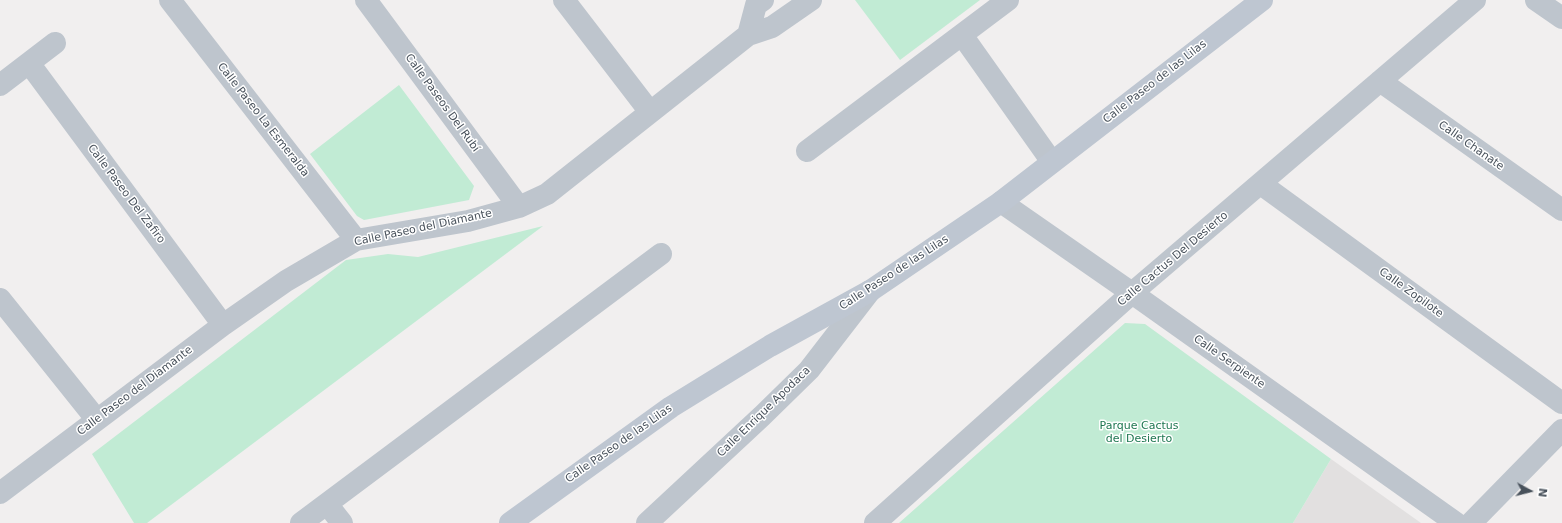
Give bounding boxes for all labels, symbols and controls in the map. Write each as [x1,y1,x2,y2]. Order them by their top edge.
street label: Calle Paseo de las Lilas [1101,38,1209,126]
street label: Calle Paseos Del Rubí [402,51,482,155]
street label: Calle Paseo La Esmeralda [214,60,312,180]
street label: Calle Chanate [1436,119,1506,173]
street label: Calle Paseo Del Zafiro [84,142,168,246]
street label: Calle Paseo del Diamante [353,207,493,249]
street label: Calle Cactus Del Desierto [1115,209,1231,309]
street label: Calle Paseo de las Lilas [837,233,951,313]
street label: Calle Zopilote [1376,265,1446,321]
street label: Calle Serpiente [1191,333,1267,391]
street label: Calle Paseo del Diamante [75,343,195,439]
street label: Calle Enrique Apodaca [715,364,813,460]
street label: Calle Paseo de las Lilas [563,402,675,486]
park label: Parque Cactus del Desierto [1100,419,1178,445]
north arrow [1510,471,1550,511]
text: N [1535,487,1549,498]

